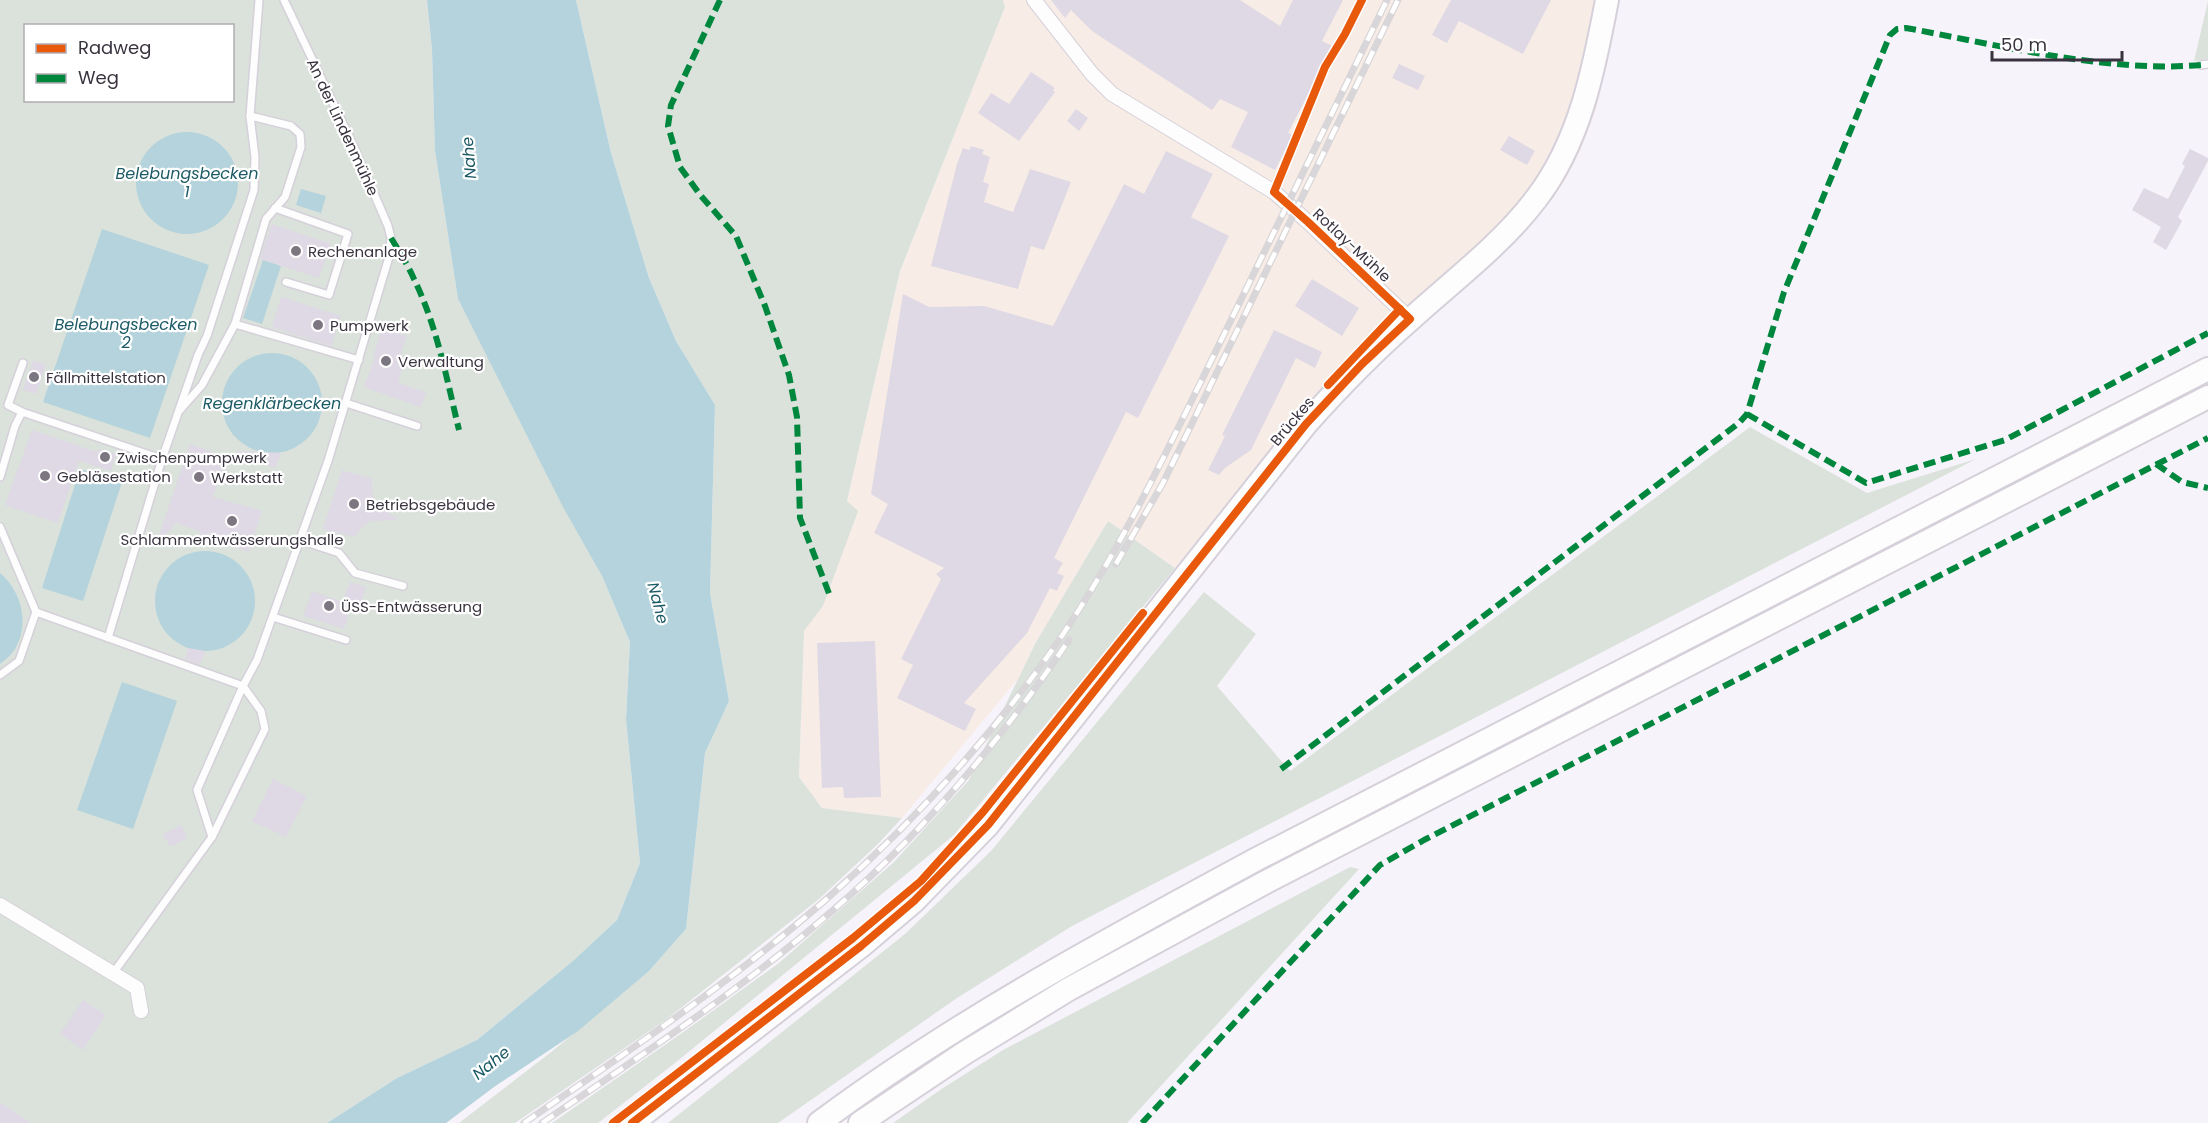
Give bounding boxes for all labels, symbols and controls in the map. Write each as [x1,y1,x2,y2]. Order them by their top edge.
legend [24,24,234,102]
scale bar [1992,24,2122,62]
text: 50 m [2001,32,2047,57]
text: Radweg [78,35,151,60]
street label: An der Lindenmühle [302,55,384,199]
text: Weg [78,65,119,90]
water label: Nahe [456,136,482,180]
water label: Belebungsbecken 1 [116,162,258,203]
street label: Rotlay-Mühle [1308,203,1396,287]
place label: Rechenanlage [308,241,417,262]
marker: Rechenanlage [289,244,303,258]
water label: Belebungsbecken 2 [55,313,197,354]
place label: Pumpwerk [330,315,409,336]
marker: Pumpwerk [311,318,325,332]
place label: Verwaltung [398,351,484,372]
marker: Verwaltung [379,354,393,368]
place label: Fällmittelstation [46,367,166,388]
marker: Fällmittelstation [27,370,41,384]
water label: Regenklärbecken [203,392,341,415]
street label: Brückes [1265,392,1319,450]
place label: Zwischenpumpwerk [117,447,267,468]
marker: Zwischenpumpwerk [98,450,112,464]
place label: Gebläsestation [57,466,171,487]
place label: Werkstatt [211,467,283,488]
marker: Gebläsestation [38,469,52,483]
marker: Werkstatt [192,470,206,484]
place label: Betriebsgebäude [366,494,495,515]
marker: Betriebsgebäude [347,497,361,511]
marker: Schlammentwässerungshalle [225,514,239,528]
place label: Schlammentwässerungshalle [120,529,344,550]
water label: Nahe [641,580,675,626]
place label: ÜSS-Entwässerung [341,596,482,617]
marker: ÜSS-Entwässerung [322,599,336,613]
water label: Nahe [467,1041,515,1085]

